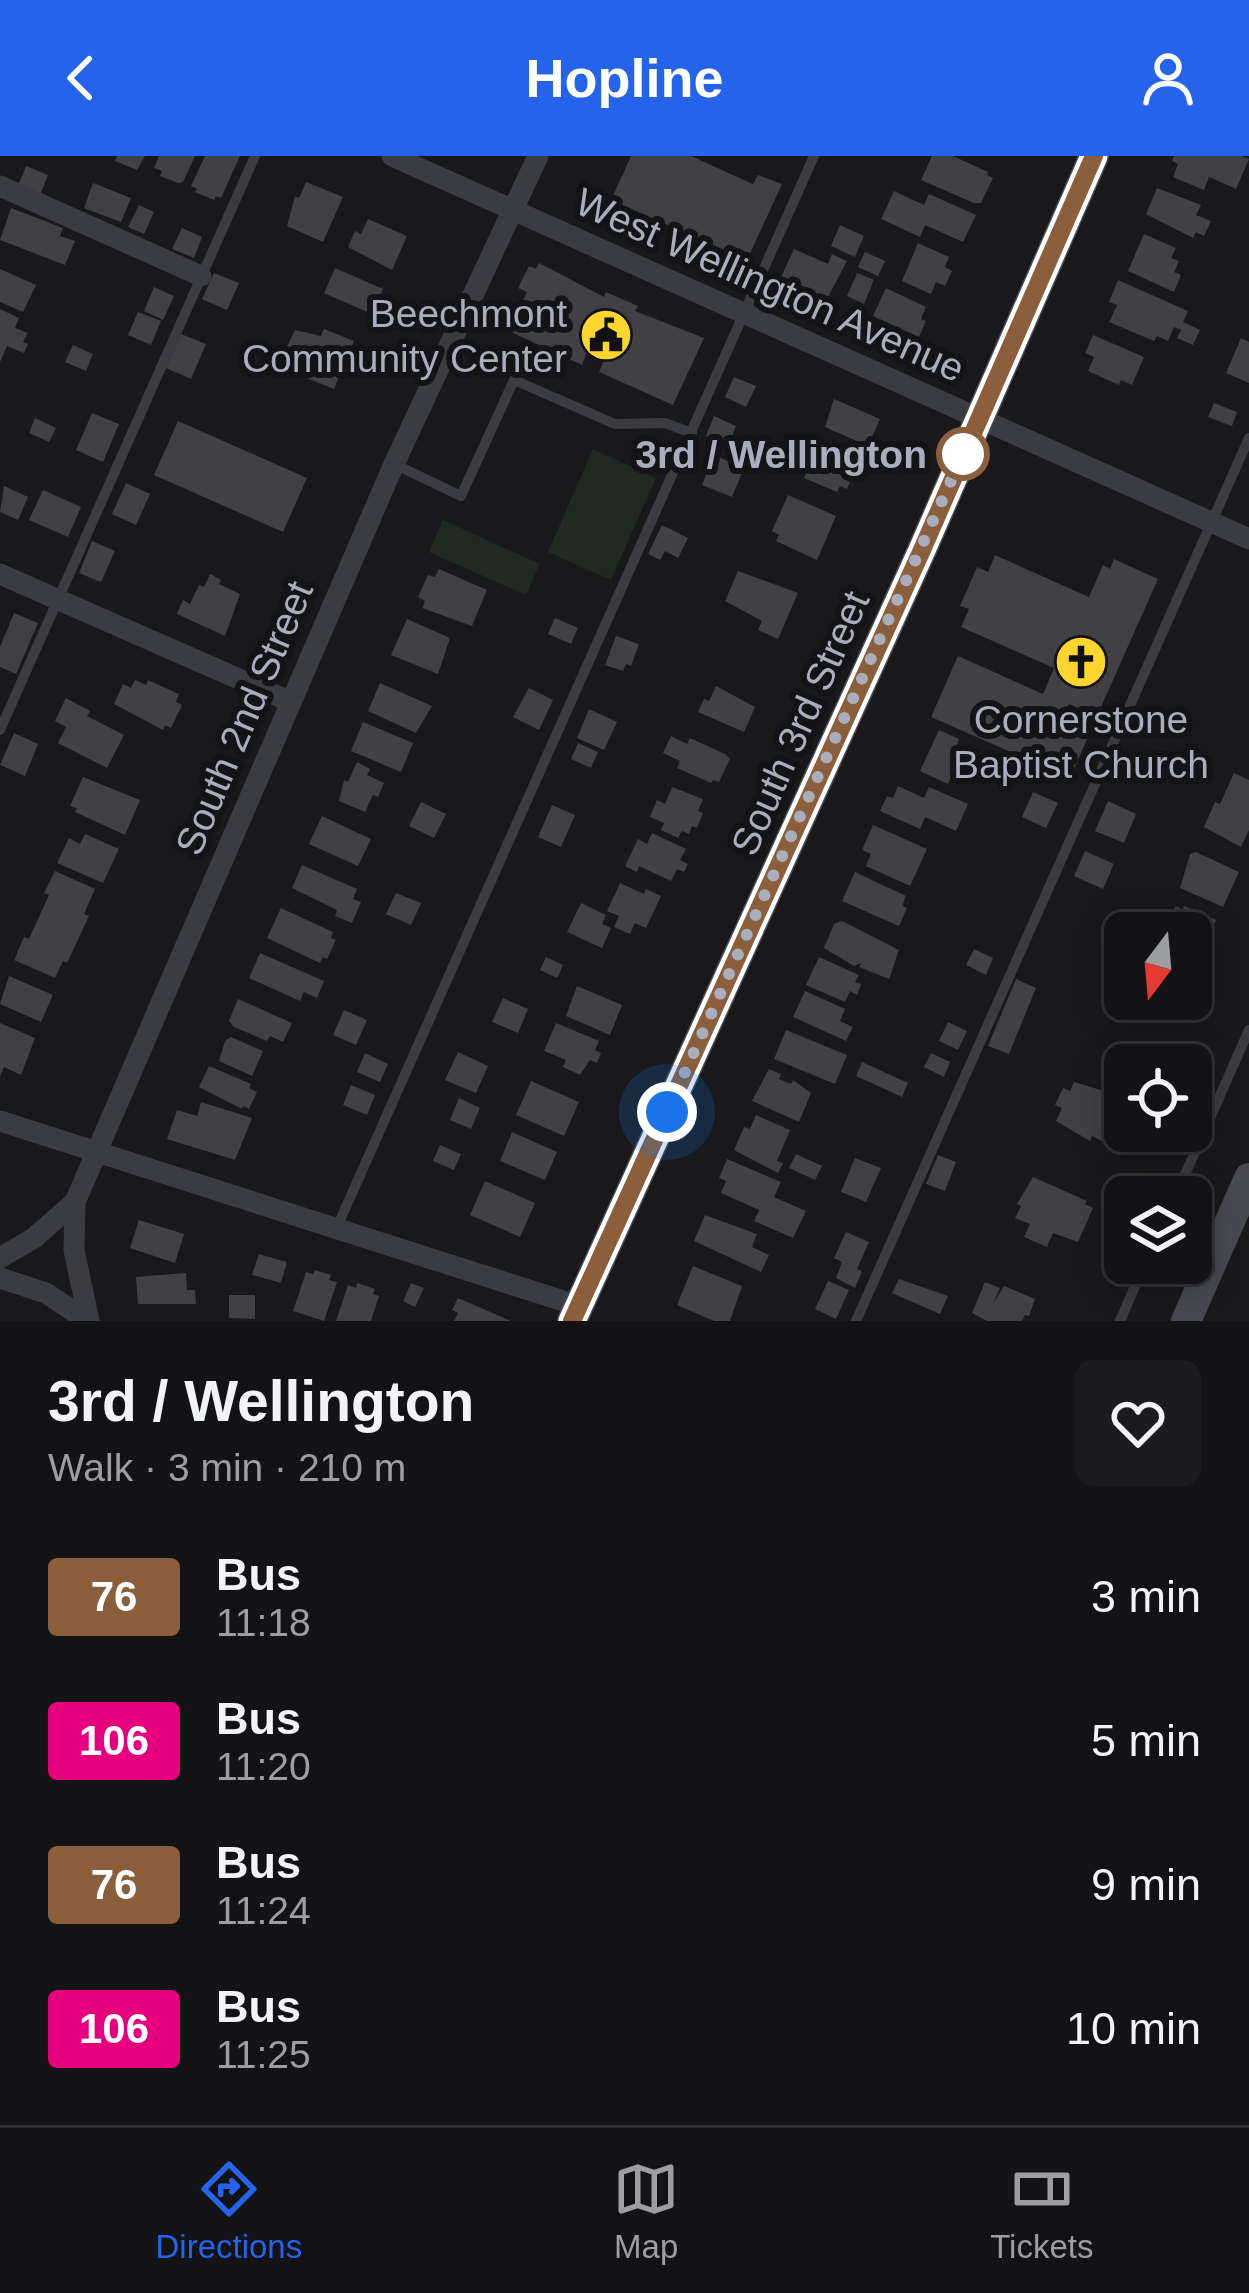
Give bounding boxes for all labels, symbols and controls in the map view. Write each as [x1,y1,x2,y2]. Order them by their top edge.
icon: back [48,45,114,111]
icon: person [1135,45,1201,111]
text: Hopline [526,48,724,108]
street label: West Wellington Avenue [569,180,971,390]
place label: Beechmont Community Center [242,292,567,380]
public building icon: Beechmont Community Center [578,307,634,363]
marker: 3rd / Wellington [938,429,988,479]
place label: 3rd / Wellington [635,433,927,476]
street label: South 2nd Street [167,575,321,861]
street label: South 3rd Street [723,584,877,861]
church icon: Cornerstone Baptist Church [1053,634,1109,690]
place label: Cornerstone Baptist Church [953,698,1209,786]
north arrow [1104,912,1212,1020]
map controls [1104,912,1212,1284]
button: locate [1104,1044,1212,1152]
your location [637,1082,697,1142]
button: layers [1104,1176,1212,1284]
button: heart [1075,1360,1201,1486]
text: 3rd / Wellington [48,1369,474,1433]
text: Walk · 3 min · 210 m [48,1446,406,1489]
text: Bus [216,1549,301,1600]
text: 3 min [1091,1571,1201,1622]
text: 76 [91,1573,137,1620]
text: 11:18 [216,1601,311,1644]
text: Bus [216,1693,301,1744]
text: 5 min [1091,1715,1201,1766]
text: 106 [79,1717,149,1764]
text: 11:20 [216,1745,311,1788]
text: Bus [216,1837,301,1888]
text: 9 min [1091,1859,1201,1910]
text: 76 [91,1861,137,1908]
text: 11:24 [216,1889,311,1932]
text: Bus [216,1981,301,2032]
text: 10 min [1066,2003,1201,2054]
text: 106 [79,2005,149,2052]
text: 11:25 [216,2033,311,2076]
tab: Directions [155,2156,302,2266]
tab: Map [613,2156,679,2266]
tab: Tickets [990,2156,1093,2266]

